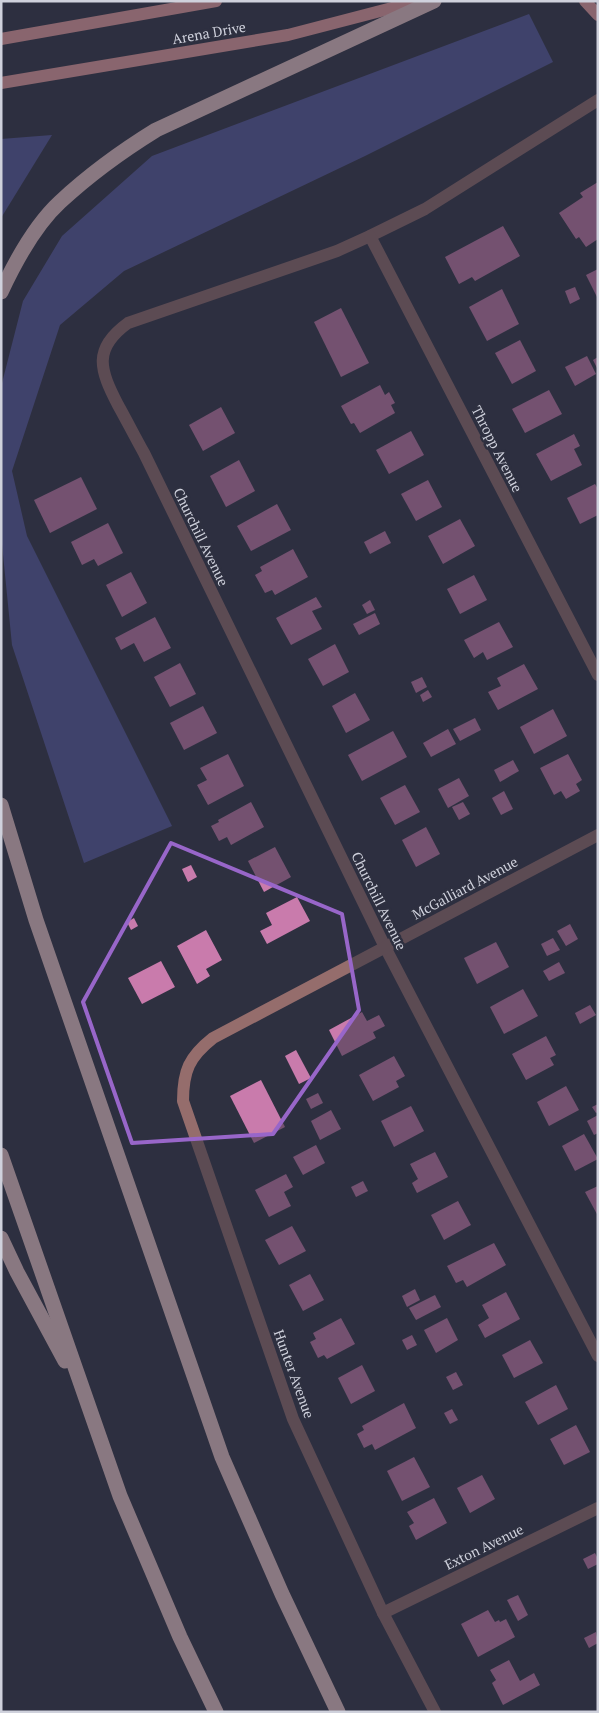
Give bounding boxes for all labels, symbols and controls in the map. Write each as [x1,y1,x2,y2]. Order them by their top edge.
street label: Arena Drive [171,17,247,48]
street label: Thropp Avenue [467,402,527,495]
street label: Churchill Avenue [169,485,233,589]
street label: Churchill Avenue [347,849,411,953]
street label: McGalliard Avenue [409,852,521,923]
street label: Hunter Avenue [270,1327,319,1421]
street label: Exton Avenue [441,1519,526,1574]

